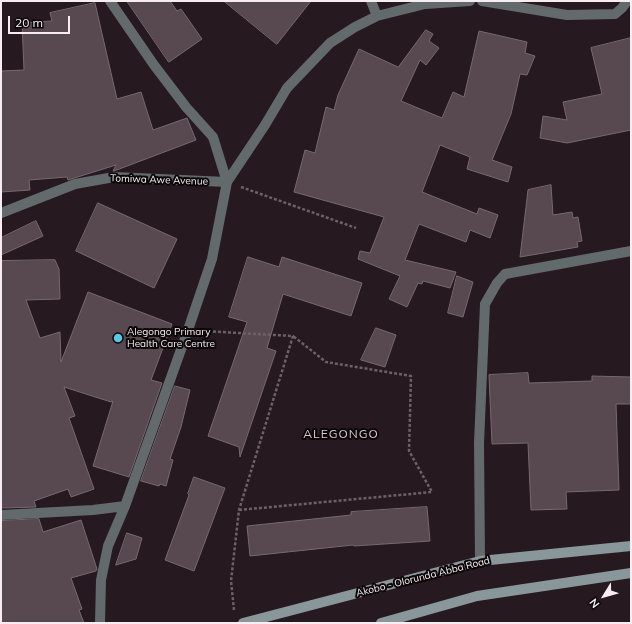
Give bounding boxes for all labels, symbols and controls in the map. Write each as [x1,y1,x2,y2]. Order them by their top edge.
scale bar [10,8,72,34]
text: 20 m [15,15,43,30]
street label: Tomiwa Awe Avenue [110,172,208,188]
place label: Alegongo Primary Health Care Centre [127,326,215,350]
marker: Alegongo Primary Health Care Centre [112,332,124,344]
district label: ALEGONGO [303,427,379,441]
street label: Akobo - Olorunda Abba Road [355,555,491,599]
north arrow [584,576,624,616]
text: N [586,596,603,611]

